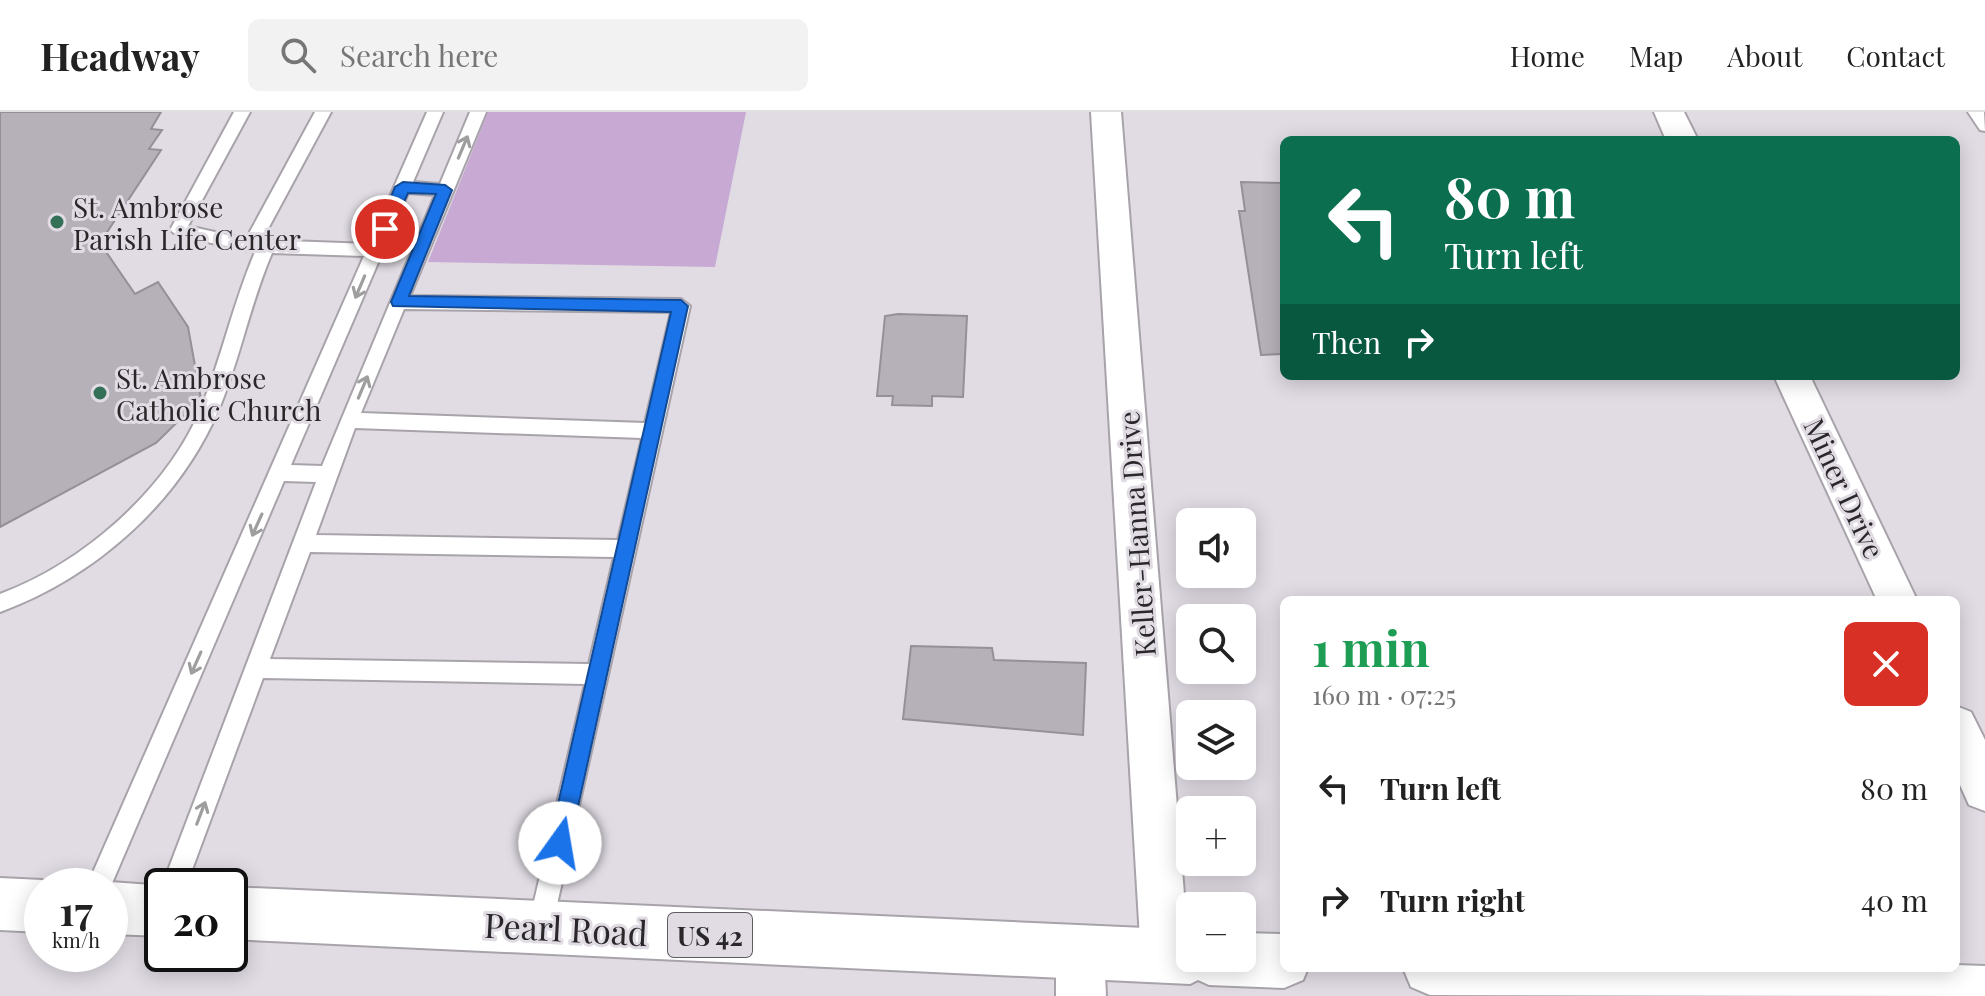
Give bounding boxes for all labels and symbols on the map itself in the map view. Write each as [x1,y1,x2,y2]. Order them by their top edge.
one-way arrow [457,135,471,160]
place label: St. Ambrose Parish Life Center [73,188,302,257]
pin [351,195,419,263]
marker: St. Ambrose Parish Life Center [48,213,66,231]
one-way arrow [351,274,366,298]
place label: St. Ambrose Catholic Church [116,359,322,428]
one-way arrow [357,375,371,400]
marker: St. Ambrose Catholic Church [91,384,109,402]
street label: Keller-Hanna Drive [1109,410,1163,658]
street label: Miner Drive [1796,412,1894,564]
one-way arrow [248,512,263,537]
one-way arrow [188,650,203,675]
one-way arrow [195,801,209,826]
position arrow [518,801,602,885]
speed limit sign: 20 [144,868,248,972]
street label: Pearl Road [483,901,649,955]
road number: US 42 [668,913,752,957]

